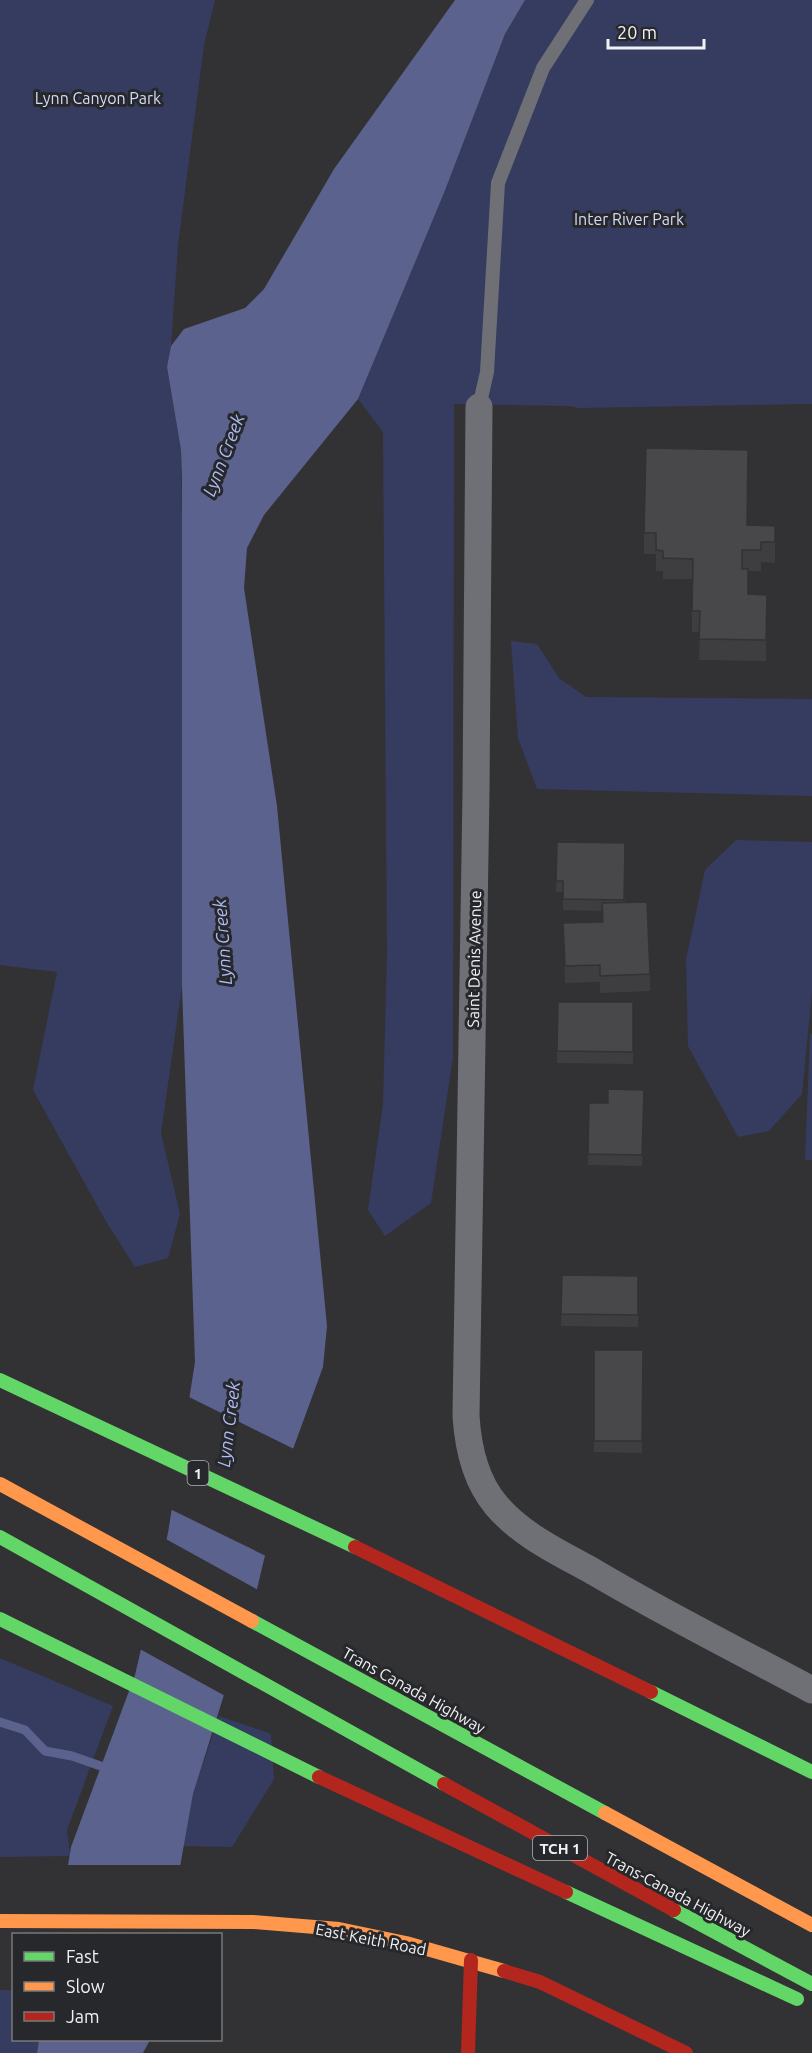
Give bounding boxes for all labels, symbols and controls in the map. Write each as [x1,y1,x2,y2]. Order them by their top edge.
scale bar [608,12,704,50]
text: 20 m [617,22,657,42]
park label: Lynn Canyon Park [35,89,161,107]
park label: Inter River Park [574,210,684,228]
water label: Lynn Creek [198,410,248,499]
street label: Saint Denis Avenue [464,890,484,1028]
water label: Lynn Creek [209,897,235,986]
water label: Lynn Creek [213,1379,243,1468]
road number: 1 [188,1461,208,1485]
street label: Trans Canada Highway [339,1643,489,1737]
road number: TCH 1 [533,1836,587,1860]
street label: Trans-Canada Highway [602,1848,754,1940]
street label: East Keith Road [314,1919,428,1959]
legend [12,1933,222,2041]
text: Fast [66,1946,99,1966]
text: Slow [66,1976,105,1996]
text: Jam [66,2006,100,2026]

